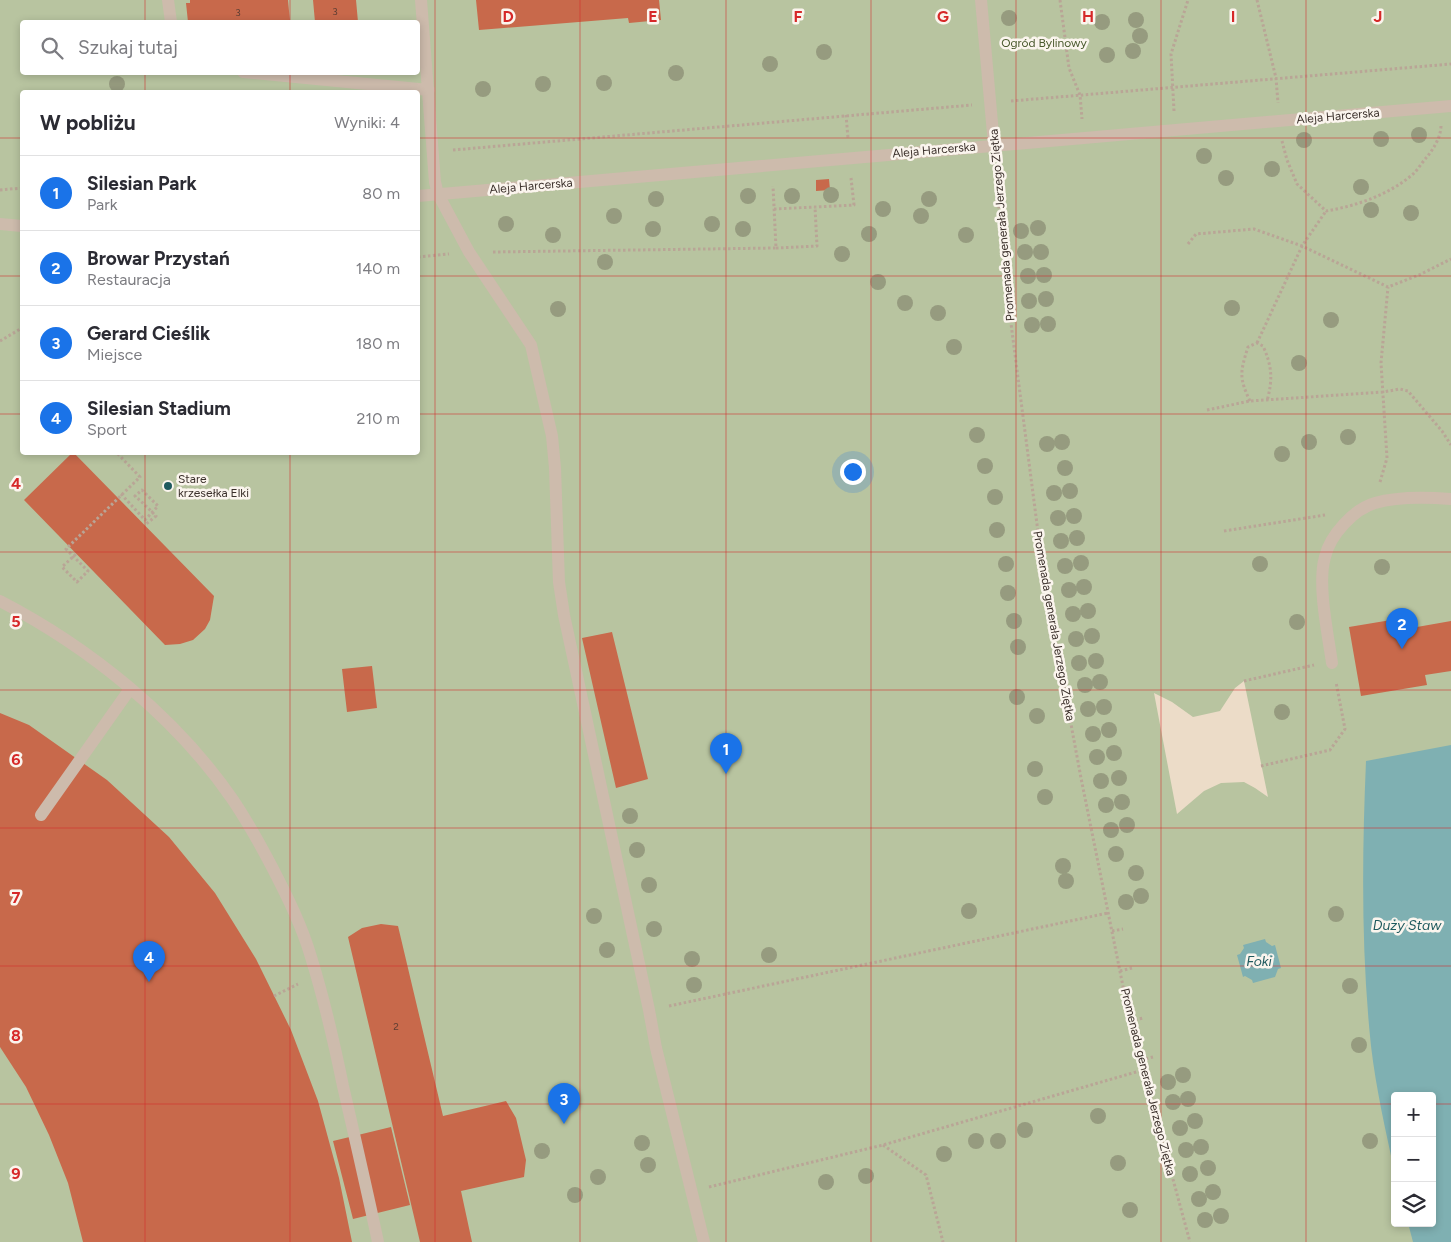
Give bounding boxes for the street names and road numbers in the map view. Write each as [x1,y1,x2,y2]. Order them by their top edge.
street label: Aleja Harcerska [1296,105,1380,127]
street label: Promenada generała Jerzego Ziętka [987,128,1017,322]
street label: Aleja Harcerska [892,139,976,161]
street label: Aleja Harcerska [489,175,573,197]
street label: Promenada generała Jerzego Ziętka [1030,530,1078,722]
street label: Promenada generała Jerzego Ziętka [1118,987,1178,1177]

